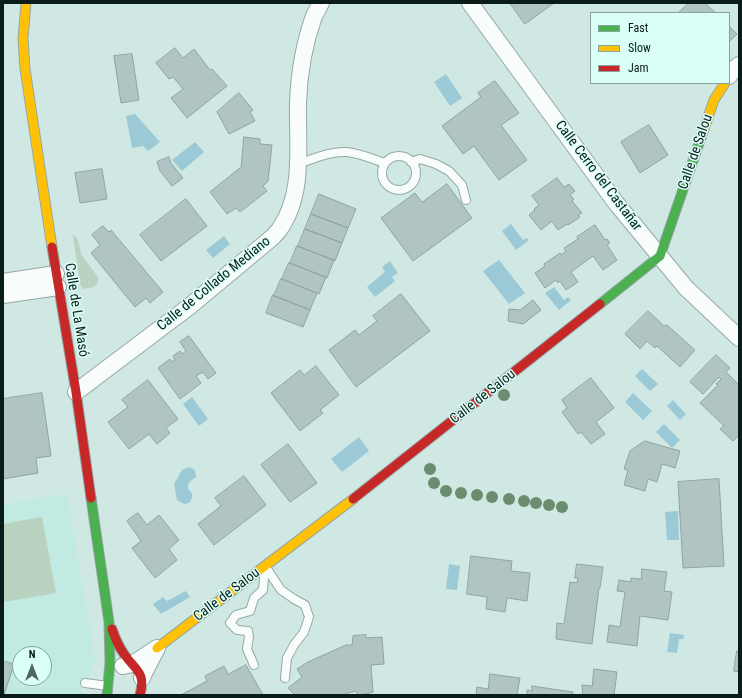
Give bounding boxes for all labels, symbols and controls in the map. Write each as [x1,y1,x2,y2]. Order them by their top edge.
legend [590,12,730,84]
text: Fast [628,21,648,35]
text: Slow [628,41,651,55]
text: Jam [628,61,649,75]
street label: Calle de Salou [675,112,717,192]
street label: Calle Cerro del Castañar [551,118,645,234]
street label: Calle de Collado Mediano [154,233,274,335]
street label: Calle de La Masó [60,262,92,358]
street label: Calle de Salou [447,366,519,428]
street label: Calle de Salou [191,565,263,625]
north arrow [12,646,52,686]
text: N [29,648,35,661]

